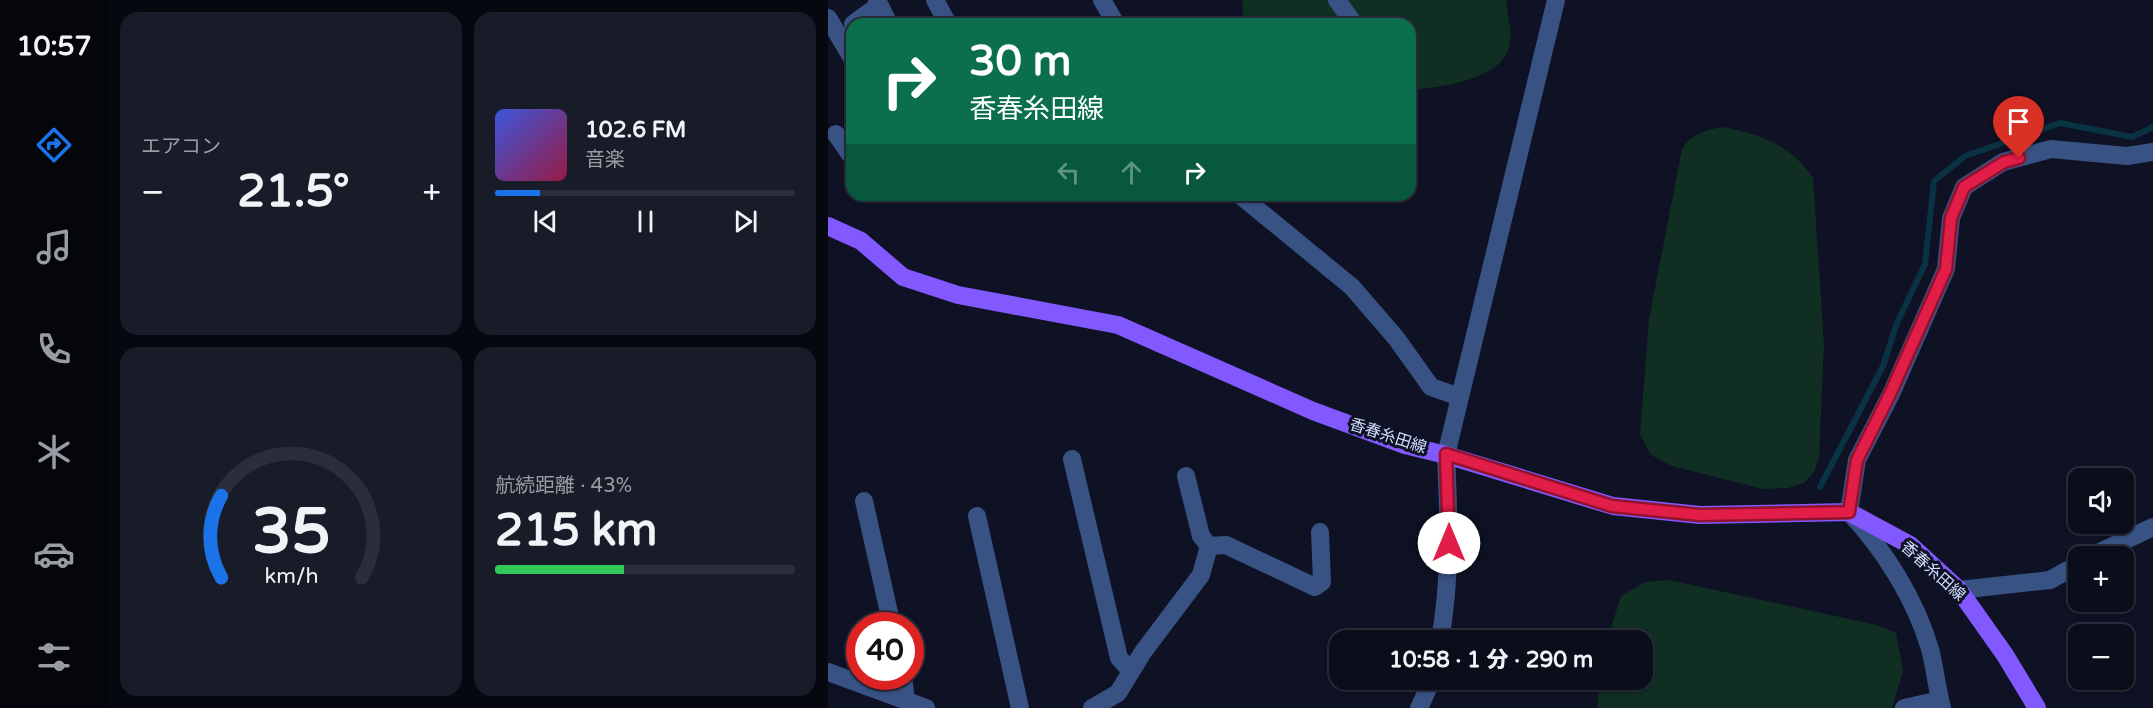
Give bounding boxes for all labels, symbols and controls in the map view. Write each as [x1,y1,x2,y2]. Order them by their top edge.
text: 10:57 [17,30,91,63]
text: 30 m [969,36,1071,87]
icon: right [870,42,948,120]
text: 香春糸田線 [969,93,1104,126]
pin [1993,96,2044,158]
icon: arrive [2002,105,2035,138]
text: 102.6 FM [585,117,686,143]
icon: directions [33,124,75,166]
text: エアコン [141,135,221,159]
text: 音楽 [585,148,625,172]
icon: left [1052,156,1085,189]
icon: ahead [1115,156,1148,189]
icon: right [1178,156,1211,189]
text: 21.5° [237,165,350,219]
text: − [141,173,165,212]
text: + [422,173,441,212]
icon: previous [529,205,562,238]
icon: pause [629,205,662,238]
icon: next [729,205,762,238]
icon: music [33,226,75,268]
icon: phone [33,328,75,370]
street label: 香春糸田線 [1347,414,1429,458]
icon: climate [33,431,75,473]
map controls [2068,468,2134,690]
button: sound [2068,468,2134,534]
text: 航続距離 · 43% [495,474,632,498]
text: 35 [252,495,330,570]
text: 215 km [495,504,657,558]
position arrow [1417,511,1481,575]
icon: car [33,533,75,575]
street label: 香春糸田線 [1897,537,1969,605]
button: + [2068,546,2134,612]
text: km/h [264,564,318,590]
speed limit sign: 40 [846,612,924,690]
button: − [2068,624,2134,690]
icon: filters [33,636,75,678]
text: 10:58 · 1 分 · 290 m [1389,647,1593,673]

